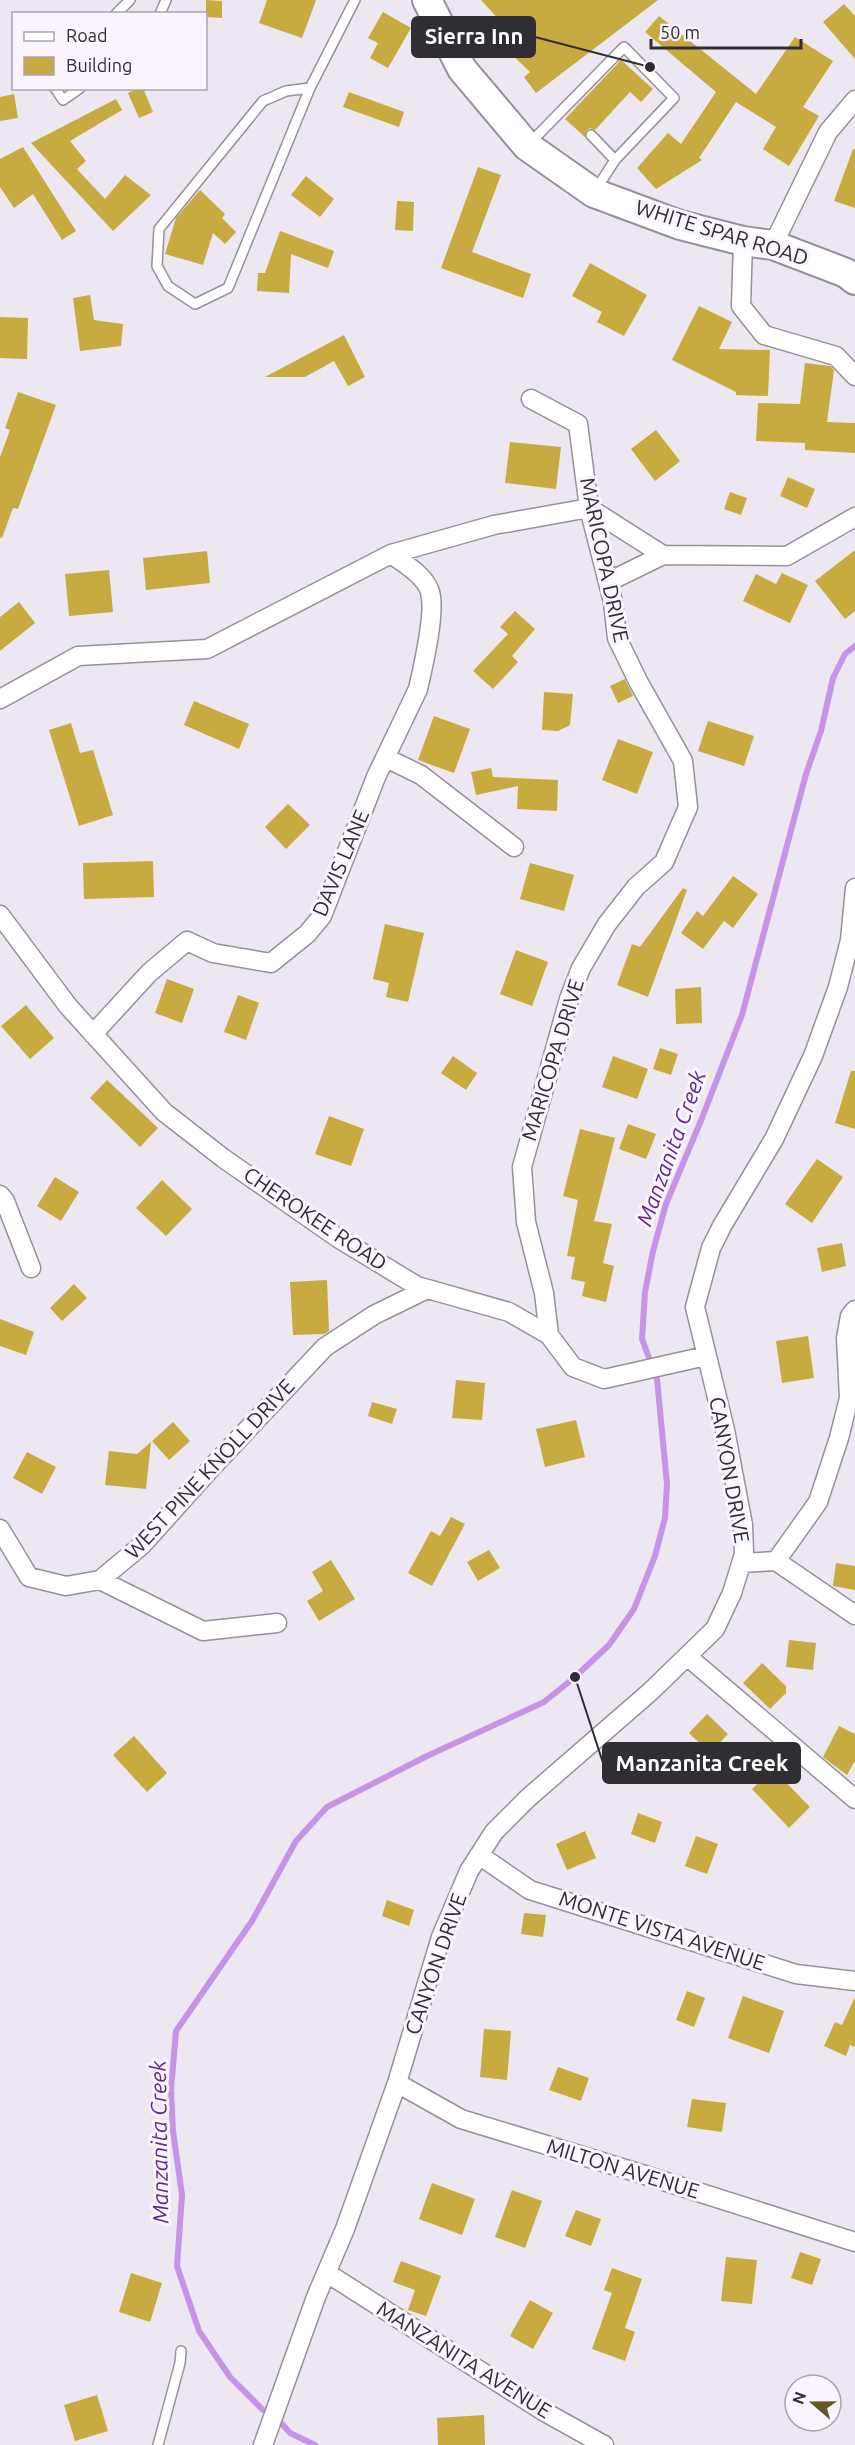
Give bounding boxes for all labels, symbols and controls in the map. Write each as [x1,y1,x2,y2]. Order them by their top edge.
legend [12,12,207,90]
scale bar [651,12,801,50]
callout: Sierra Inn [412,17,535,57]
text: 50 m [660,22,700,42]
text: Sierra Inn [425,23,523,48]
text: Road [66,25,108,45]
text: Building [66,55,132,75]
street label: WHITE SPAR ROAD [633,194,812,270]
street label: MARICOPA DRIVE [576,475,634,644]
street label: DAVIS LANE [307,806,373,919]
street label: MARICOPA DRIVE [516,976,588,1143]
water label: Manzanita Creek [631,1066,710,1229]
street label: CHEROKEE ROAD [239,1161,392,1275]
street label: WEST PINE KNOLL DRIVE [120,1374,299,1563]
street label: CANYON DRIVE [705,1395,755,1545]
callout: Manzanita Creek [603,1743,800,1783]
text: Manzanita Creek [616,1750,789,1775]
street label: MONTE VISTA AVENUE [556,1885,768,1975]
street label: CANYON DRIVE [400,1890,470,2038]
water label: Manzanita Creek [145,2059,172,2224]
street label: MILTON AVENUE [544,2133,703,2203]
street label: MANZANITA AVENUE [373,2296,556,2423]
north arrow [783,2373,843,2433]
text: N [788,2389,809,2407]

